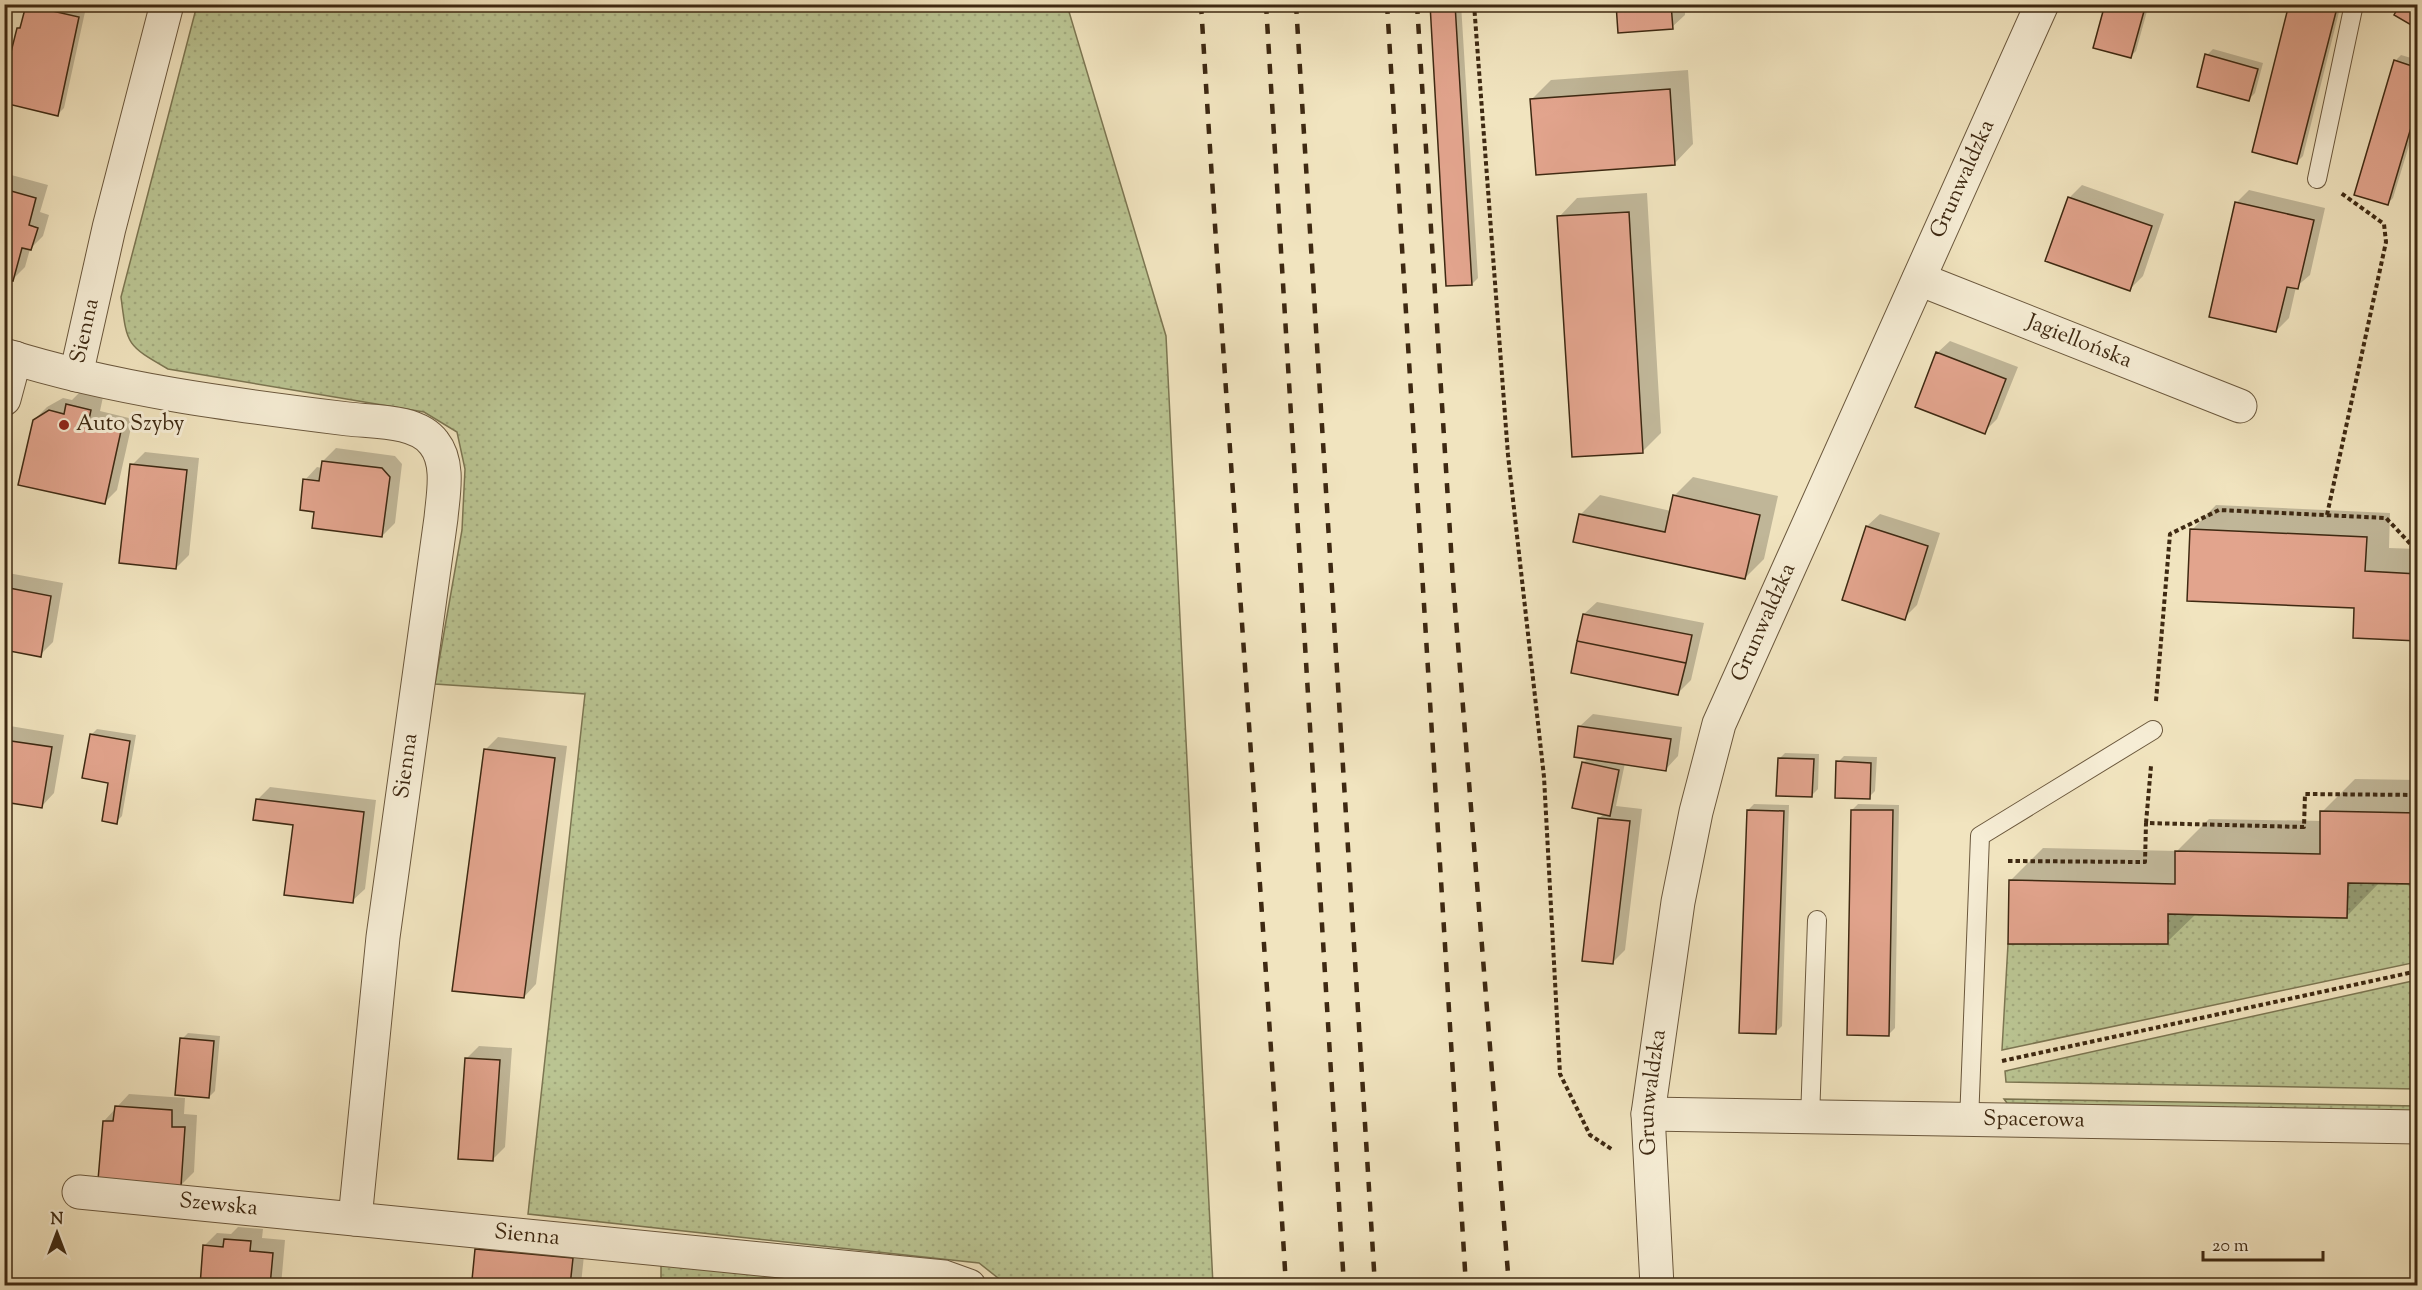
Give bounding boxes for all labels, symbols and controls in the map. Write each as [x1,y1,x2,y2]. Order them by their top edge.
street label: Grunwaldzka [1923,115,2004,244]
street label: Sienna [63,296,109,367]
street label: Jagiellońska [2020,307,2137,378]
place label: Auto Szyby [76,409,185,441]
marker: Auto Szyby [57,418,71,432]
street label: Grunwaldzka [1724,558,1805,687]
street label: Sienna [387,731,427,801]
street label: Grunwaldzka [1632,1027,1676,1156]
street label: Spacerowa [1983,1104,2085,1137]
street label: Szewska [178,1186,259,1225]
north arrow [27,1203,87,1263]
text: N [51,1209,64,1232]
street label: Sienna [493,1217,561,1255]
scale bar [2203,1224,2323,1262]
text: 20 m [2212,1234,2249,1260]

